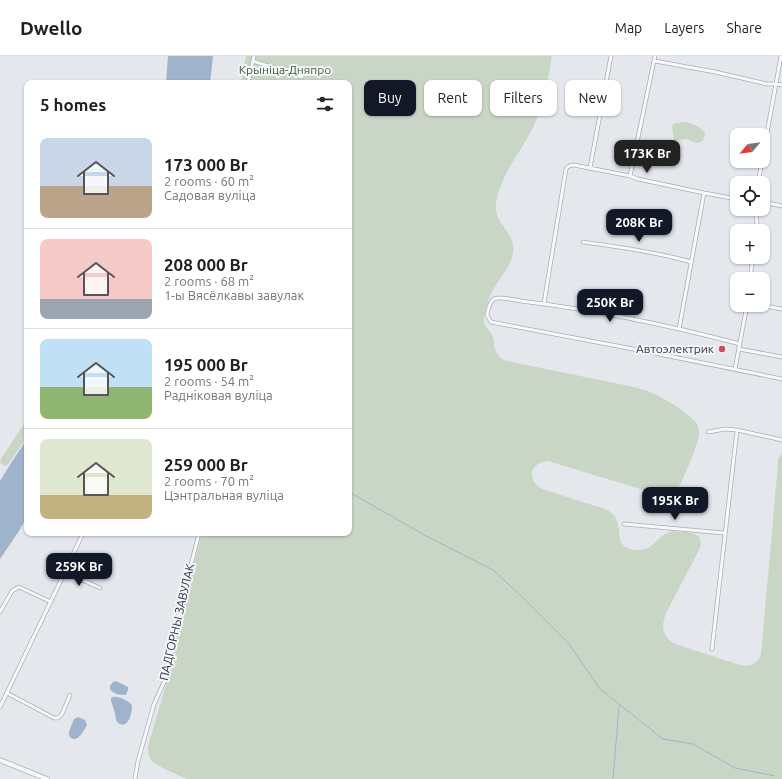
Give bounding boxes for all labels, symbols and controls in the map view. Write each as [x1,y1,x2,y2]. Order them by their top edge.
text: Dwello [20,17,82,39]
text: Map [615,20,642,36]
text: Layers [664,20,704,36]
text: Share [726,20,762,36]
park label: Крыніца-Дняпро [239,63,331,76]
chip: Buy [364,80,416,116]
chip: Rent [424,80,482,116]
chip: Filters [490,80,557,116]
chip: New [565,80,621,116]
icon: filters [314,93,336,115]
text: 5 homes [40,95,106,114]
north arrow [730,128,770,168]
map controls [730,128,770,312]
pin: 173K Br [610,140,684,174]
text: 173K Br [623,146,671,160]
icon: home [72,154,120,202]
text: 173 000 Br [164,155,248,174]
text: 2 rooms · 60 m² [164,174,254,188]
button: locate [730,176,770,216]
text: Садовая вуліца [164,188,256,202]
pin: 208K Br [602,209,676,243]
text: 208K Br [615,215,663,229]
button: + [730,224,770,264]
icon: home [72,255,120,303]
text: 208 000 Br [164,255,248,274]
button: − [730,272,770,312]
text: 2 rooms · 68 m² [164,274,254,288]
text: 1-ы Вясёлкавы завулак [164,288,304,302]
pin: 250K Br [573,289,647,323]
text: 250K Br [586,295,634,309]
place label: Автоэлектрик [636,342,714,355]
marker: Автоэлектрик [717,344,727,354]
icon: home [72,355,120,403]
text: 195 000 Br [164,355,248,374]
text: 2 rooms · 54 m² [164,374,254,388]
text: Радніковая вуліца [164,388,273,402]
icon: home [72,455,120,503]
text: 259 000 Br [164,455,248,474]
text: 2 rooms · 70 m² [164,474,254,488]
pin: 195K Br [638,487,712,521]
text: Цэнтральная вуліца [164,488,284,502]
text: 195K Br [651,493,699,507]
pin: 259K Br [42,553,116,587]
text: 259K Br [55,559,103,573]
street label: ПАДГОРНЫ ЗАВУЛАК [157,561,196,682]

